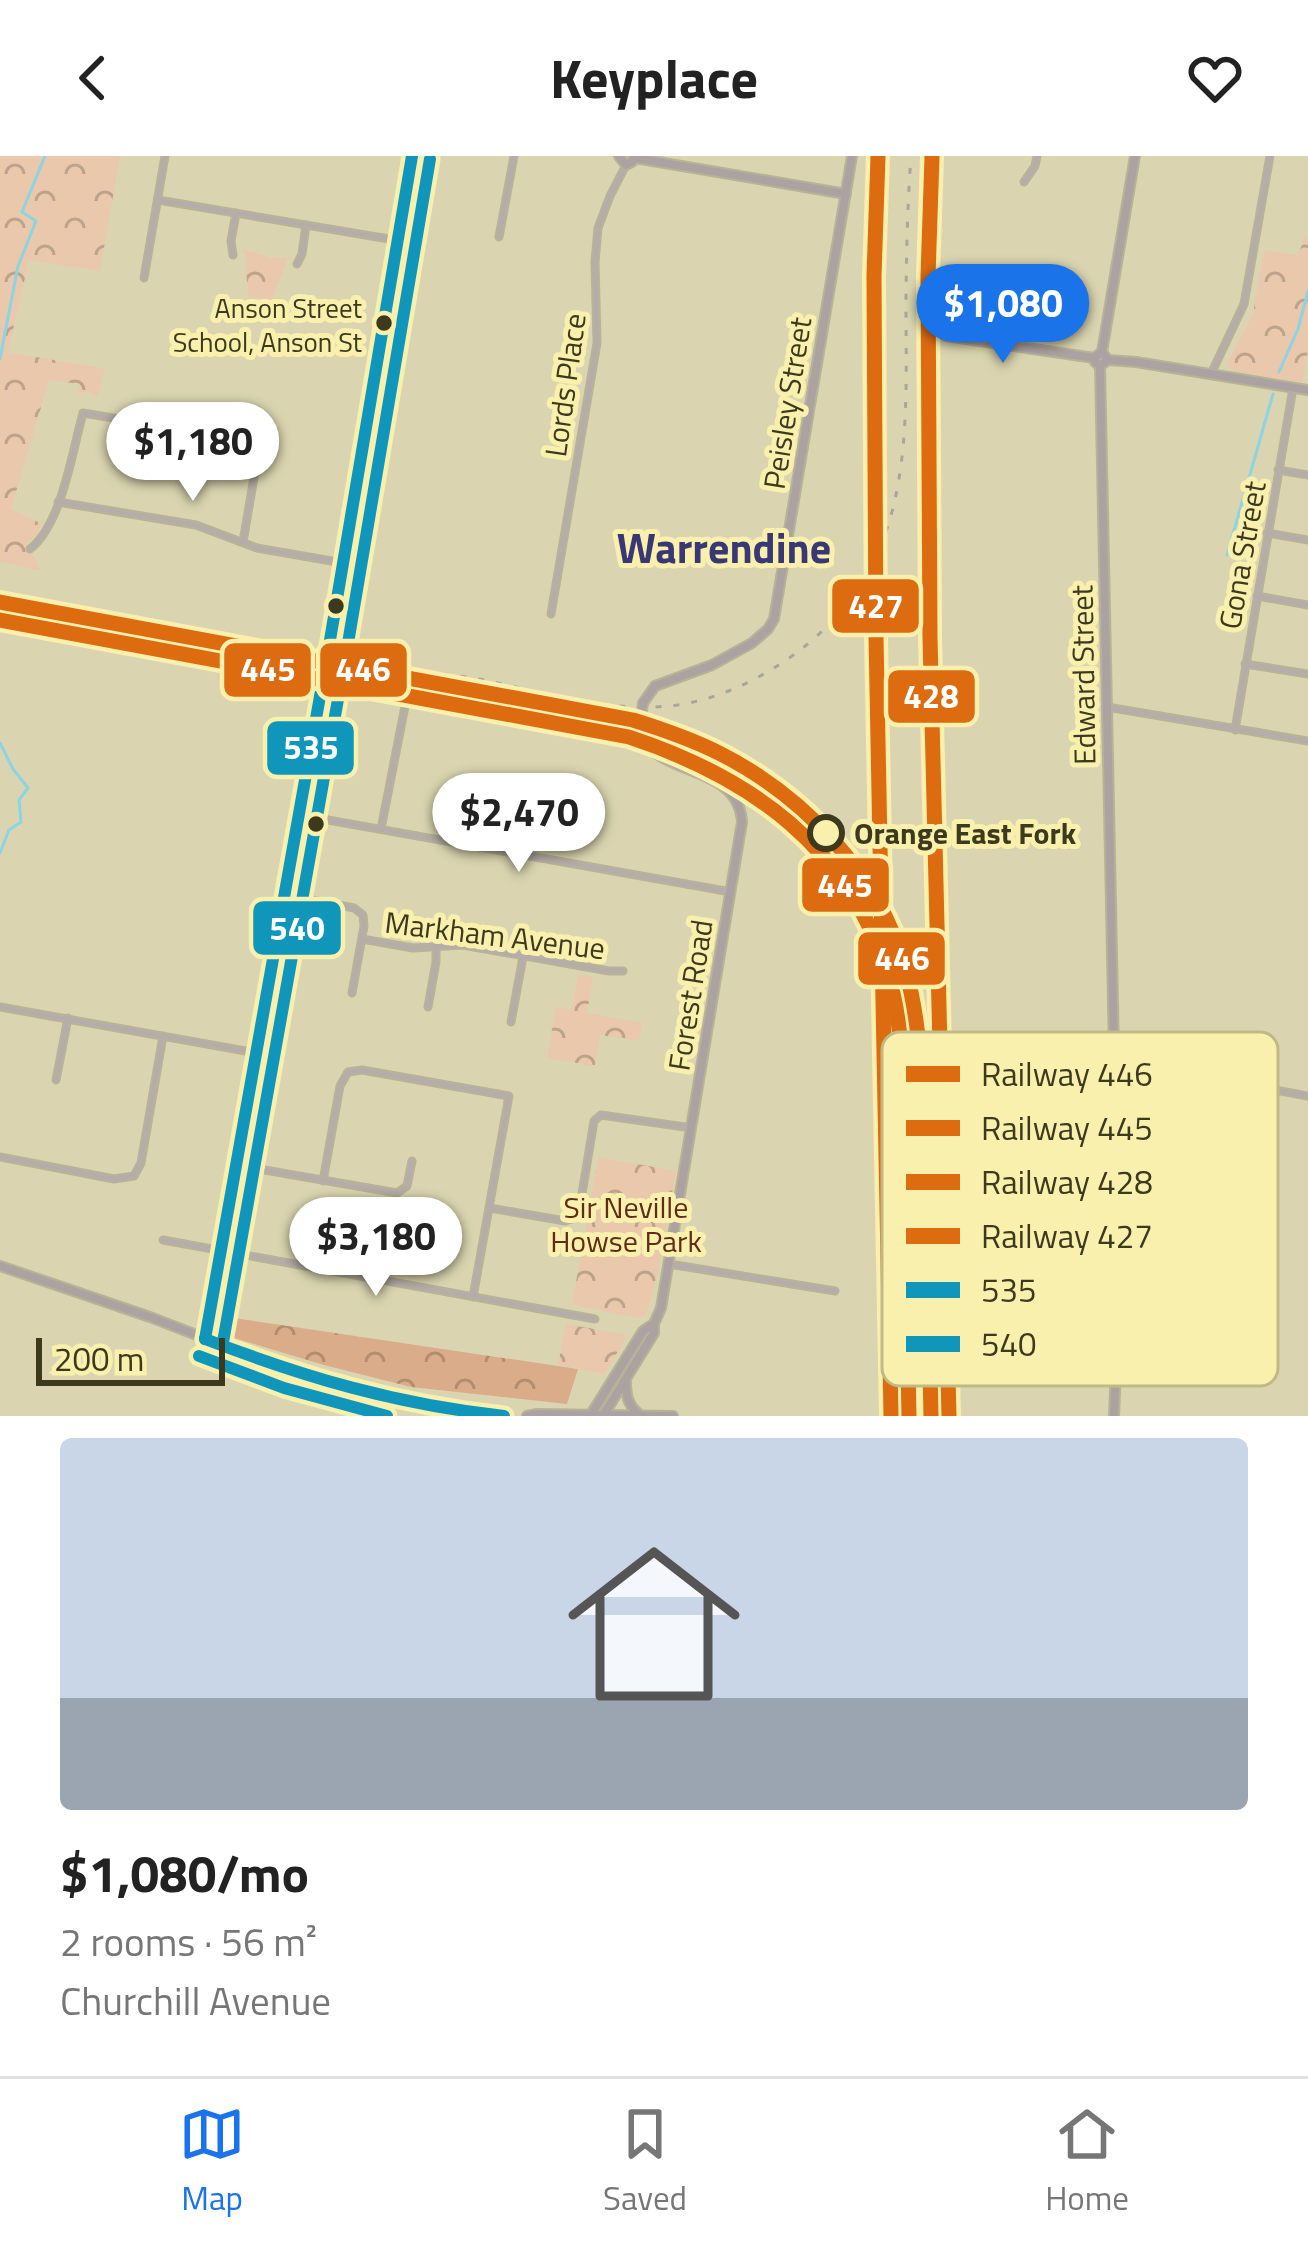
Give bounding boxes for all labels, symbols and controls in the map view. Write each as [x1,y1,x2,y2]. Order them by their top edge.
text: Keyplace [550,37,758,119]
icon: back [60,45,126,111]
icon: heart [1182,45,1248,111]
pin: $1,080 [905,264,1101,366]
text: $1,080 [943,273,1063,332]
place label: Anson Street School, Anson St [173,287,363,362]
street label: Lords Place [532,310,598,460]
marker: Anson Street School, Anson St [373,312,395,334]
street label: Peisley Street [751,313,823,492]
pin: $1,180 [95,402,291,504]
text: $1,180 [133,411,253,470]
street label: Gona Street [1206,477,1278,633]
district label: Warrendine [617,515,831,579]
line badge: 427 [830,577,921,635]
text: 427 [848,581,904,631]
street label: Edward Street [1058,584,1108,765]
unlabelled marker [325,595,347,617]
line badge: 445 [222,641,313,699]
line badge: 446 [318,641,409,699]
text: 445 [240,644,296,694]
text: 446 [335,644,391,694]
line badge: 428 [886,668,977,725]
text: 428 [903,671,959,721]
line badge: 535 [265,719,356,777]
text: 535 [283,722,339,772]
pin: $2,470 [421,773,617,875]
text: $2,470 [459,782,579,841]
place label: Orange East Fork [854,810,1077,856]
unlabelled marker [305,813,327,835]
marker: Orange East Fork [809,816,843,850]
line badge: 445 [800,856,891,914]
text: 445 [817,860,873,910]
line badge: 540 [251,899,343,957]
street label: Markham Avenue [382,899,608,971]
text: 540 [269,903,325,953]
street label: Forest Road [655,916,725,1074]
line badge: 446 [856,930,947,987]
text: 446 [874,933,930,983]
legend [882,1032,1278,1386]
text: Railway 446 [981,1049,1153,1099]
text: Railway 445 [981,1103,1153,1153]
text: Railway 428 [981,1157,1153,1207]
park label: Sir Neville Howse Park [550,1184,702,1264]
pin: $3,180 [278,1197,474,1299]
text: $3,180 [316,1206,436,1265]
text: Railway 427 [981,1211,1153,1261]
text: 535 [981,1265,1036,1315]
text: 540 [981,1319,1036,1369]
scale bar [36,1332,225,1385]
text: 200 m [54,1334,144,1384]
icon: home [546,1516,762,1732]
text: $1,080/mo [60,1834,309,1912]
text: 2 rooms · 56 m² [60,1912,317,1971]
text: Churchill Avenue [60,1971,331,2030]
tab: Map [179,2101,245,2223]
tab: Saved [603,2101,687,2223]
tab: Home [1045,2101,1129,2223]

